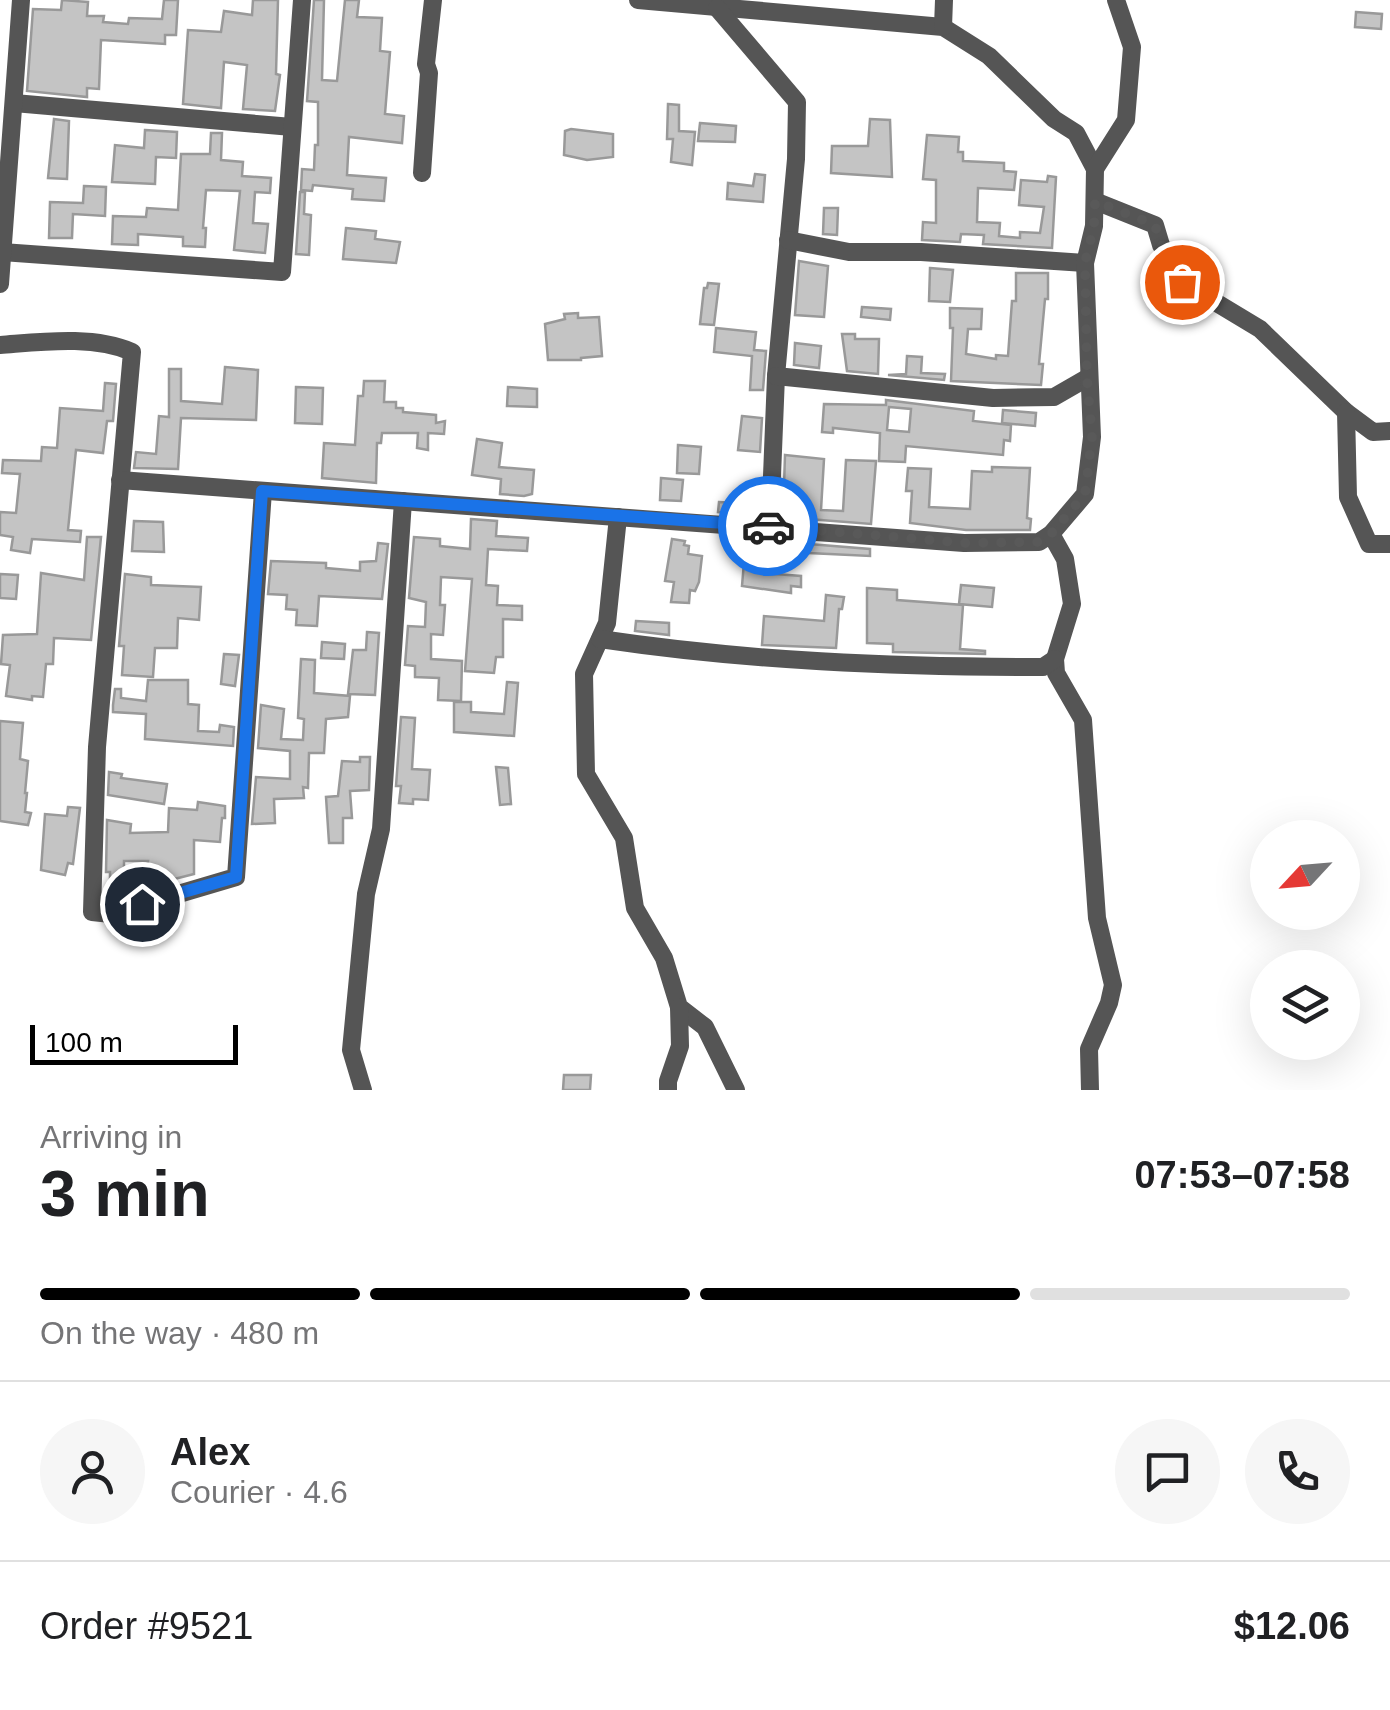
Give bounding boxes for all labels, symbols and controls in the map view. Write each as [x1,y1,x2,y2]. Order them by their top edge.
pin [1140,240,1225,325]
icon: bag [1155,255,1210,310]
courier [718,476,818,576]
icon: car [741,499,796,554]
north arrow [1250,820,1360,930]
map controls [1250,820,1360,1060]
pin [100,862,185,947]
icon: home [115,877,170,932]
button: layers [1250,950,1360,1060]
scale bar [30,1020,238,1064]
text: 100 m [45,1027,123,1058]
text: Arriving in [40,1119,182,1155]
text: 07:53–07:58 [1134,1154,1350,1196]
text: 3 min [40,1157,210,1230]
text: On the way · 480 m [40,1315,319,1351]
button: person [40,1419,145,1524]
button: chat [1115,1419,1220,1524]
button: phone [1245,1419,1350,1524]
text: Alex [170,1431,250,1473]
text: Courier · 4.6 [170,1474,348,1510]
text: Order #9521 [40,1605,253,1647]
text: $12.06 [1234,1605,1350,1647]

